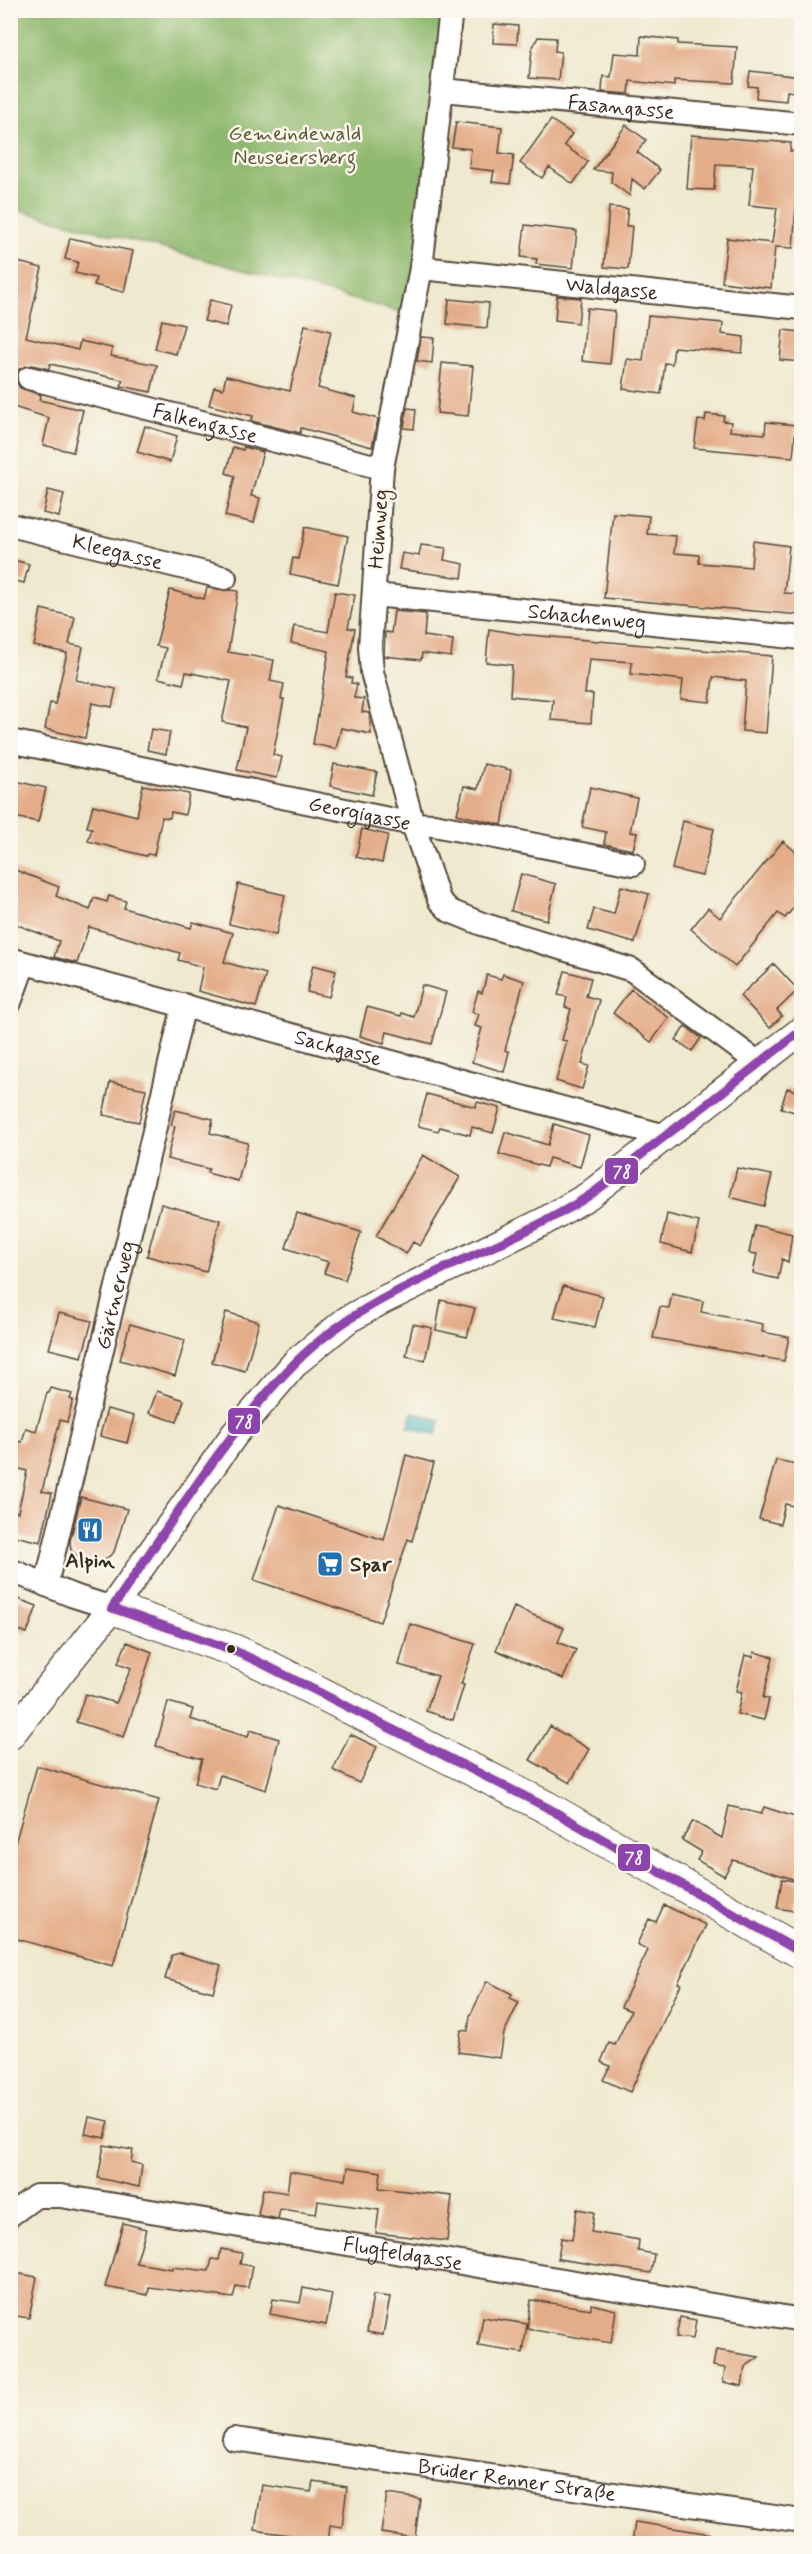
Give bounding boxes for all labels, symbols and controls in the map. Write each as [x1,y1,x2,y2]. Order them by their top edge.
street label: Fasangasse [567,89,676,127]
park label: Gemeindewald Neuseiersberg [229,120,361,174]
street label: Waldgasse [564,270,660,308]
street label: Falkengasse [150,397,260,451]
street label: Heimweg [362,488,397,570]
street label: Kleegasse [69,528,166,577]
street label: Schachenweg [526,598,647,638]
street label: Georgigasse [306,790,413,838]
street label: Sackgasse [291,1023,385,1074]
line badge: 78 [604,1157,639,1185]
text: 78 [613,1162,631,1183]
street label: Gärtnerweg [89,1238,143,1353]
line badge: 78 [227,1407,261,1435]
text: 78 [235,1412,253,1433]
restaurant icon: Alpin [75,1515,105,1545]
place label: Alpin [65,1547,115,1575]
supermarket icon: Spar [315,1549,345,1579]
place label: Spar [350,1551,393,1579]
unlabelled marker [225,1643,237,1655]
line badge: 78 [617,1843,651,1872]
text: 78 [625,1848,643,1869]
street label: Flugfeldgasse [341,2230,465,2278]
street label: Brüder Renner Straße [416,2453,618,2509]

